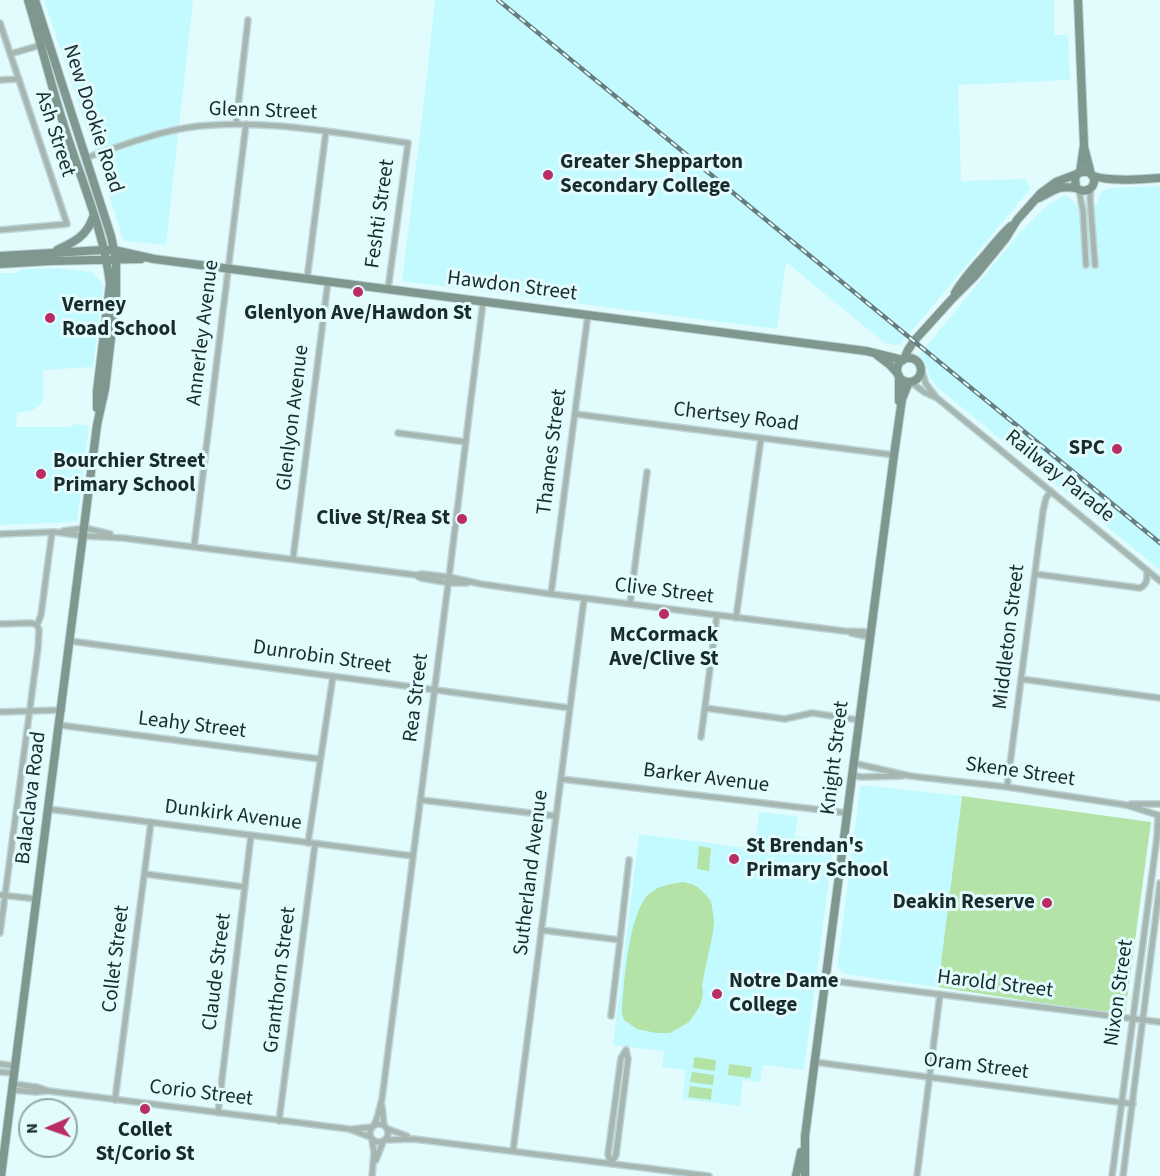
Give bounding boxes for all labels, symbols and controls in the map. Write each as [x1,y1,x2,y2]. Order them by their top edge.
street label: New Dookie Road [56,42,128,196]
street label: Ash Street [28,88,80,180]
street label: Glenn Street [208,98,318,126]
place label: Greater Shepparton Secondary College [560,150,743,200]
street label: Feshti Street [361,158,401,270]
marker: Greater Shepparton Secondary College [541,168,555,182]
street label: Annerley Avenue [183,259,225,407]
street label: Hawdon Street [446,267,578,307]
marker: Glenlyon Ave/Hawdon St [351,285,365,299]
place label: Verney Road School [62,293,176,343]
place label: Glenlyon Ave/Hawdon St [244,301,472,327]
marker: Verney Road School [43,311,57,325]
street label: Glenlyon Avenue [273,343,315,493]
street label: Thames Street [533,388,573,516]
street label: Chertsey Road [672,398,800,438]
street label: Railway Parade [999,425,1119,529]
place label: SPC [1069,436,1105,462]
marker: SPC [1110,442,1124,456]
place label: Bourchier Street Primary School [53,449,205,499]
marker: Bourchier Street Primary School [34,467,48,481]
place label: Clive St/Rea St [316,506,450,532]
marker: Clive St/Rea St [455,512,469,526]
street label: Middleton Street [989,563,1031,711]
street label: Clive Street [613,573,715,611]
marker: McCormack Ave/Clive St [657,607,671,621]
place label: McCormack Ave/Clive St [609,623,719,673]
street label: Dunrobin Street [251,636,393,680]
street label: Rea Street [399,652,435,744]
street label: Knight Street [817,700,855,816]
street label: Leahy Street [137,707,247,745]
street label: Balaclava Road [11,730,53,866]
street label: Skene Street [964,753,1076,793]
street label: Barker Avenue [642,759,770,799]
street label: Sutherland Avenue [509,789,555,957]
street label: Dunkirk Avenue [163,795,303,837]
place label: St Brendan's Primary School [746,834,888,884]
marker: St Brendan's Primary School [727,852,741,866]
place label: Deakin Reserve [893,890,1035,916]
marker: Deakin Reserve [1040,896,1054,910]
street label: Collet Street [98,904,136,1014]
street label: Granthorn Street [260,905,302,1055]
street label: Claude Street [198,912,238,1032]
street label: Nixon Street [1100,938,1140,1048]
street label: Harold Street [936,965,1054,1005]
place label: Notre Dame College [729,969,839,1019]
marker: Notre Dame College [710,987,724,1001]
street label: Oram Street [922,1048,1030,1086]
street label: Corio Street [148,1075,254,1113]
north arrow [18,1098,78,1158]
marker: Collet St/Corio St [138,1102,152,1116]
place label: Collet St/Corio St [96,1118,194,1168]
text: N [21,1123,43,1134]

